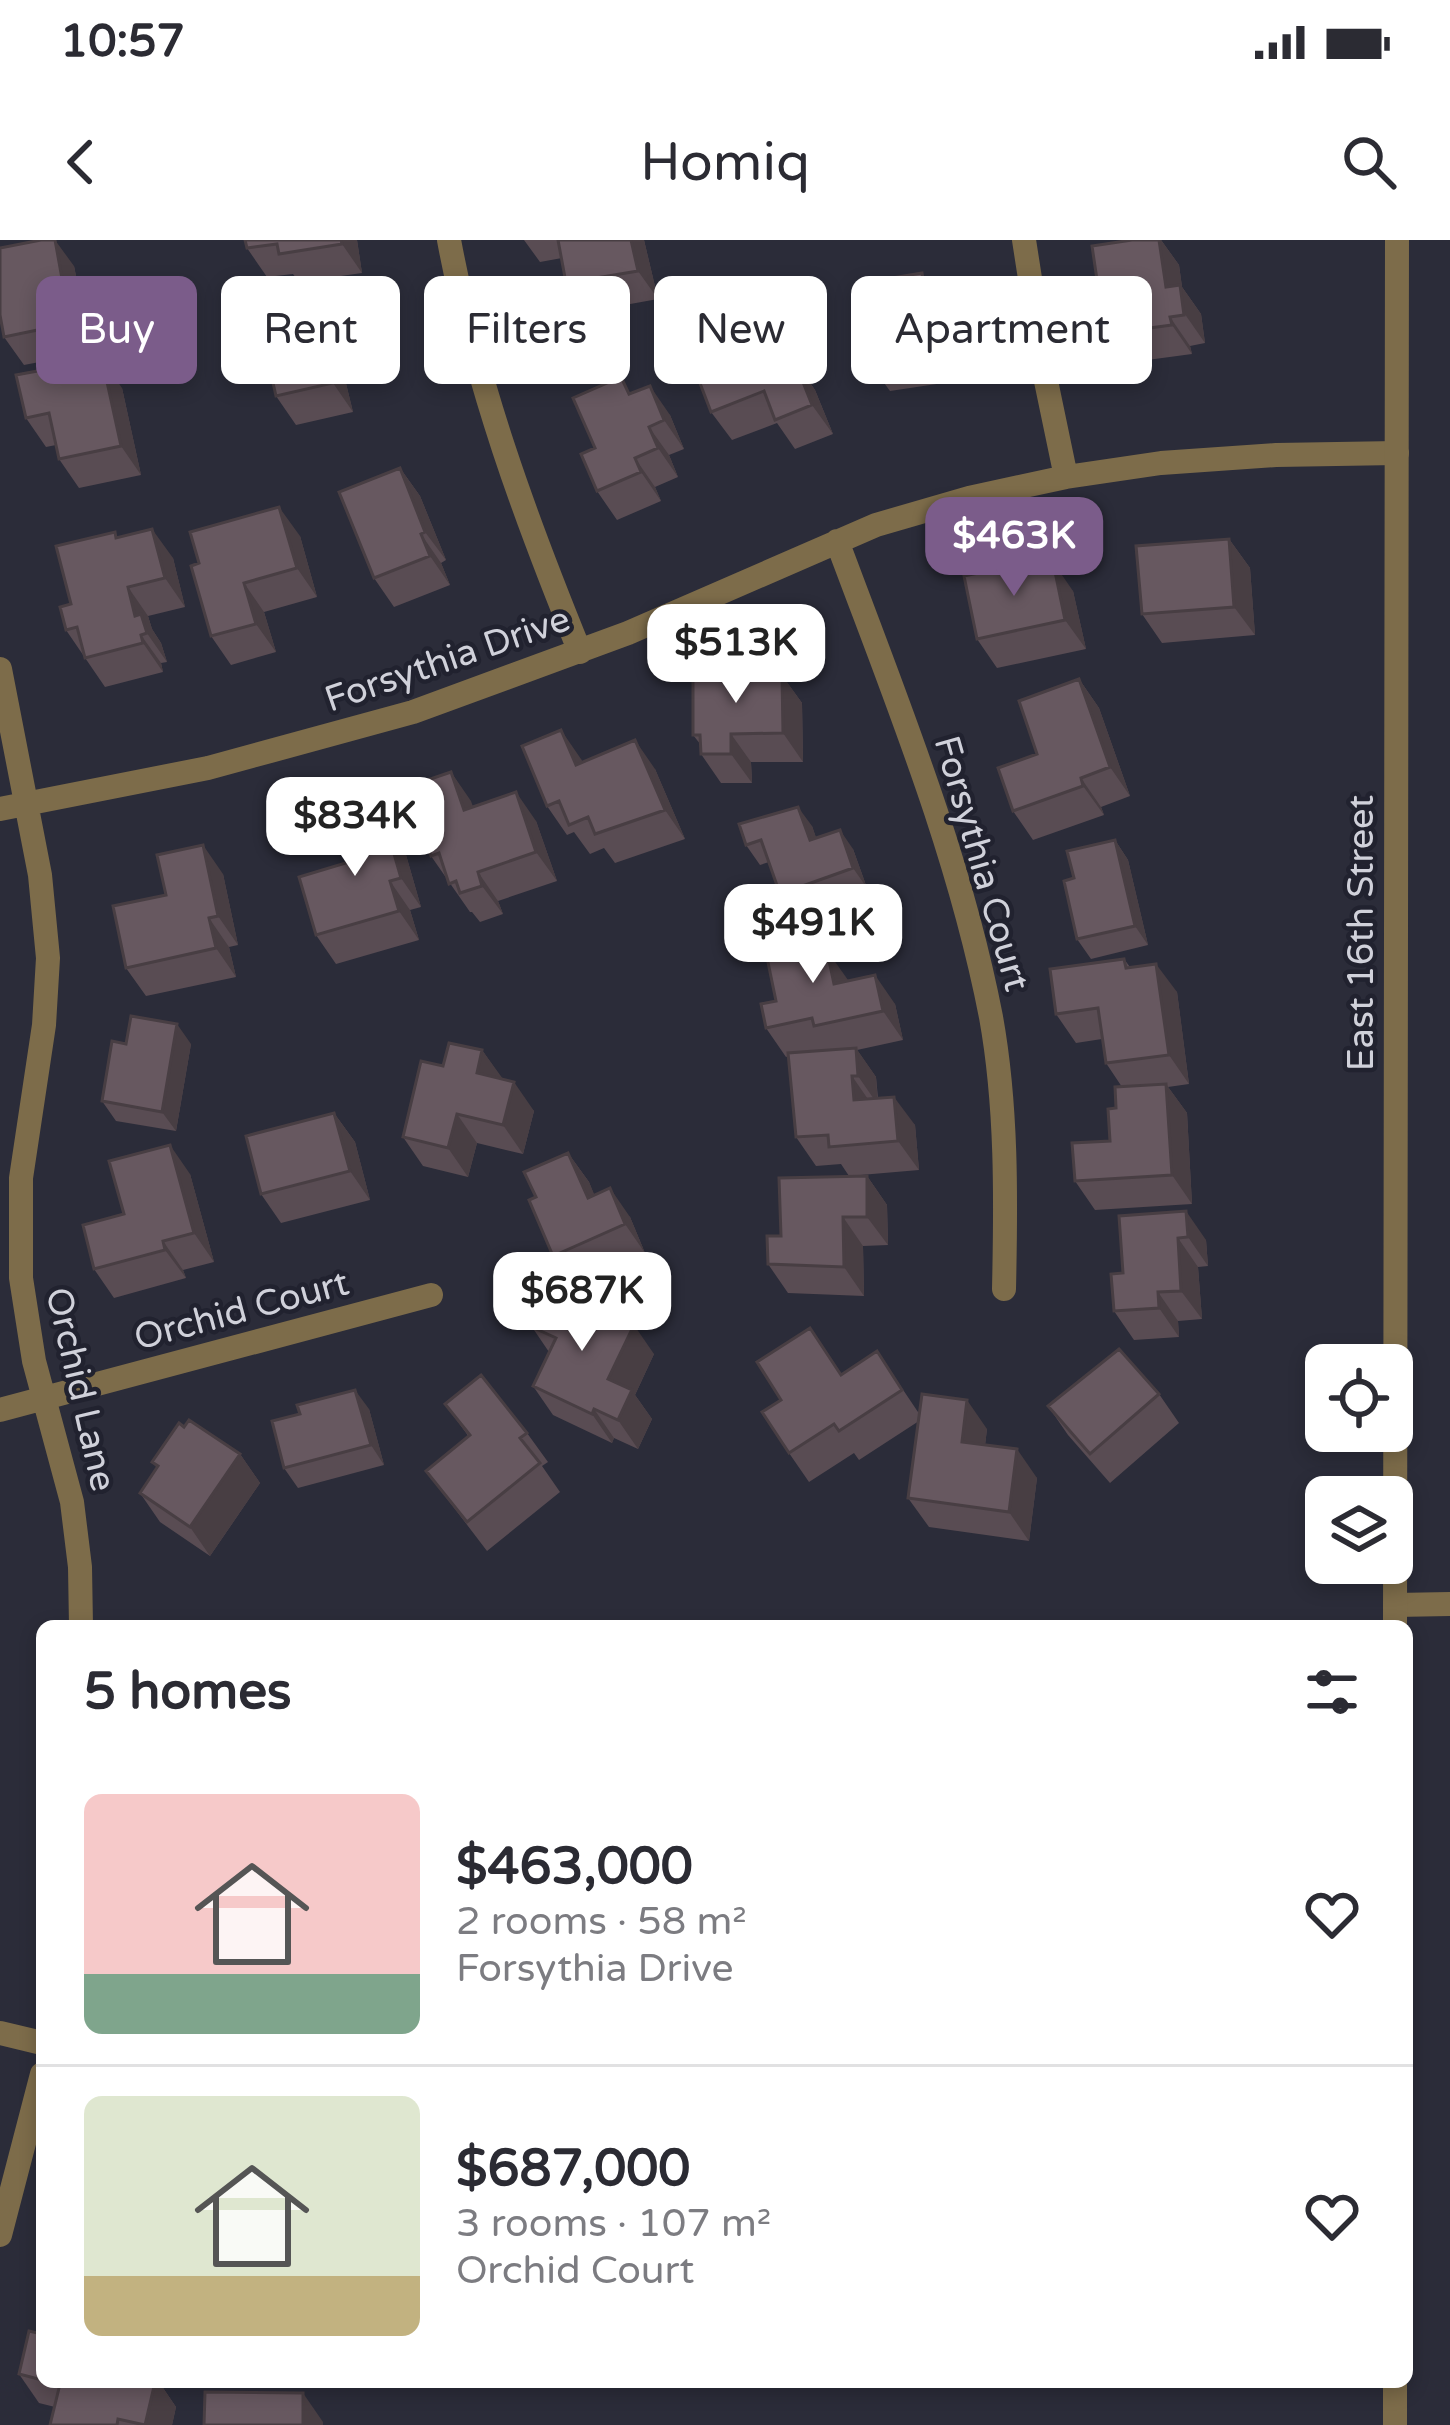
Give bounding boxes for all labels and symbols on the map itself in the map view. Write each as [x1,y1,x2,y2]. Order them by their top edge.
pin: $463K [930,497,1098,599]
street label: Forsythia Drive [319,597,576,721]
pin: $513K [652,604,820,706]
street label: Forsythia Court [925,731,1039,996]
pin: $834K [271,777,439,879]
street label: East 16th Street [1340,795,1383,1071]
pin: $491K [729,884,897,986]
pin: $687K [498,1252,666,1354]
street label: Orchid Court [130,1261,353,1360]
street label: Orchid Lane [36,1283,125,1495]

